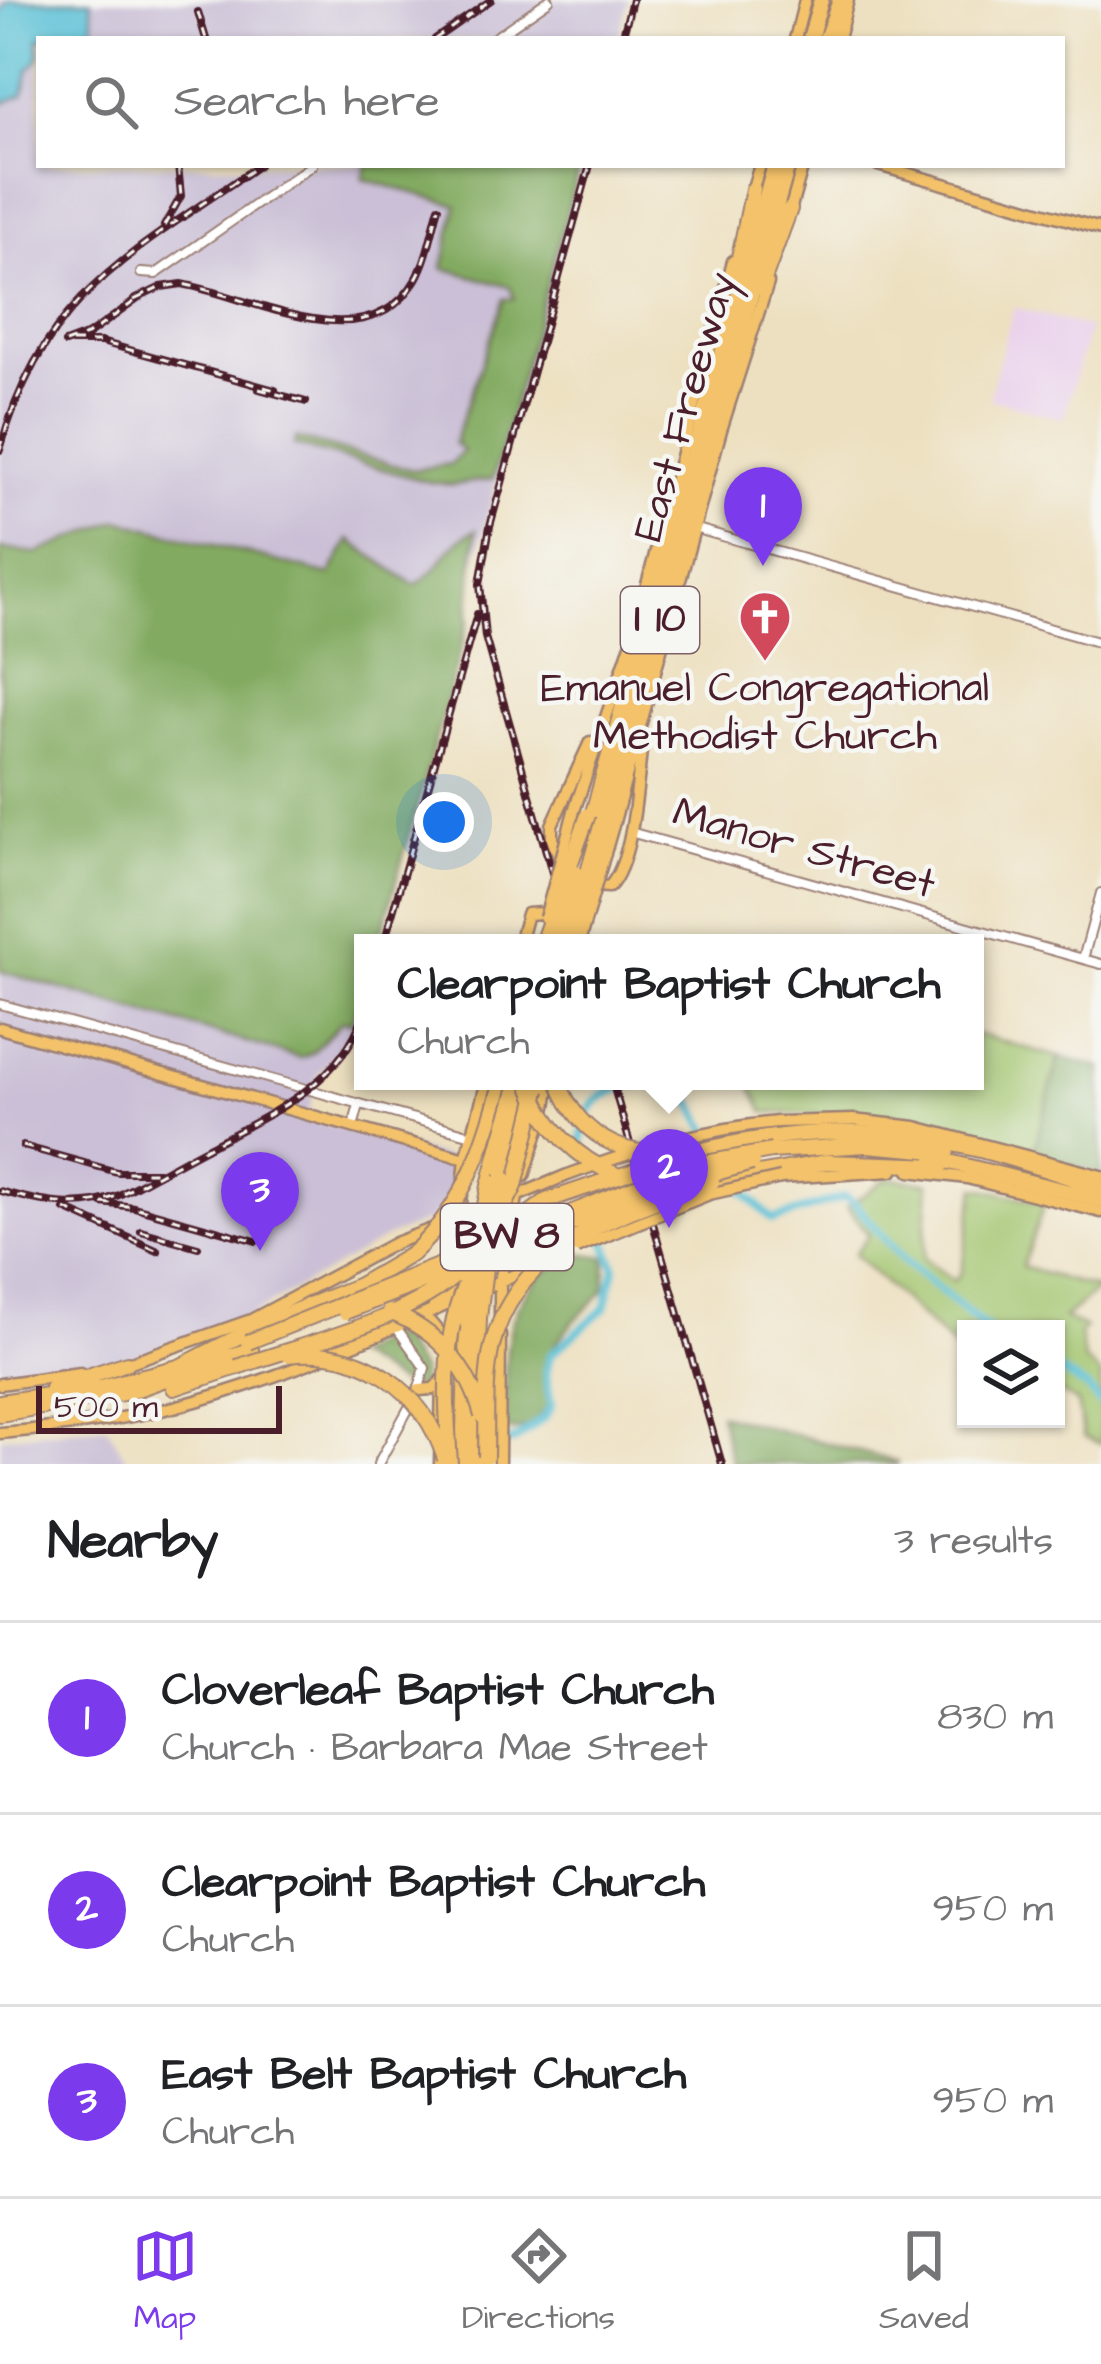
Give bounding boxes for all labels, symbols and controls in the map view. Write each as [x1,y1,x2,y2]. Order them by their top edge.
search box [36,36,1065,168]
icon: search [78,69,144,135]
text: Search here [174,71,440,133]
street label: East Freeway [620,266,753,548]
pin: 1 [724,467,802,566]
road number: I 10 [621,587,699,653]
church icon: Emanuel Congregational Methodist Church [737,589,793,663]
place label: Emanuel Congregational Methodist Church [541,660,989,766]
street label: Manor Street [666,784,942,914]
your location [414,792,474,852]
popup [354,934,984,1090]
text: Clearpoint Baptist Church [397,954,941,1016]
text: Church [397,1016,530,1070]
pin: 2 [630,1129,708,1228]
pin: 3 [221,1152,299,1251]
road number: BW 8 [441,1204,573,1270]
map controls [957,1320,1065,1428]
button: layers [957,1320,1065,1428]
scale bar [36,1380,282,1433]
text: 500 m [54,1384,158,1430]
text: Nearby [48,1507,218,1578]
text: 3 results [894,1515,1053,1569]
text: Cloverleaf Baptist Church [162,1660,714,1722]
text: 1 [85,1691,90,1745]
text: 830 m [937,1691,1053,1745]
text: Church · Barbara Mae Street [162,1722,708,1776]
text: Clearpoint Baptist Church [162,1852,705,1914]
text: 2 [76,1883,98,1937]
text: 950 m [933,1883,1053,1937]
text: Church [162,1914,294,1968]
text: East Belt Baptist Church [162,2044,686,2106]
text: 3 [77,2075,97,2129]
text: 950 m [933,2075,1053,2129]
text: Church [162,2106,294,2160]
tab: Map [132,2223,198,2341]
tab: Directions [462,2223,615,2341]
tab: Saved [879,2223,969,2341]

